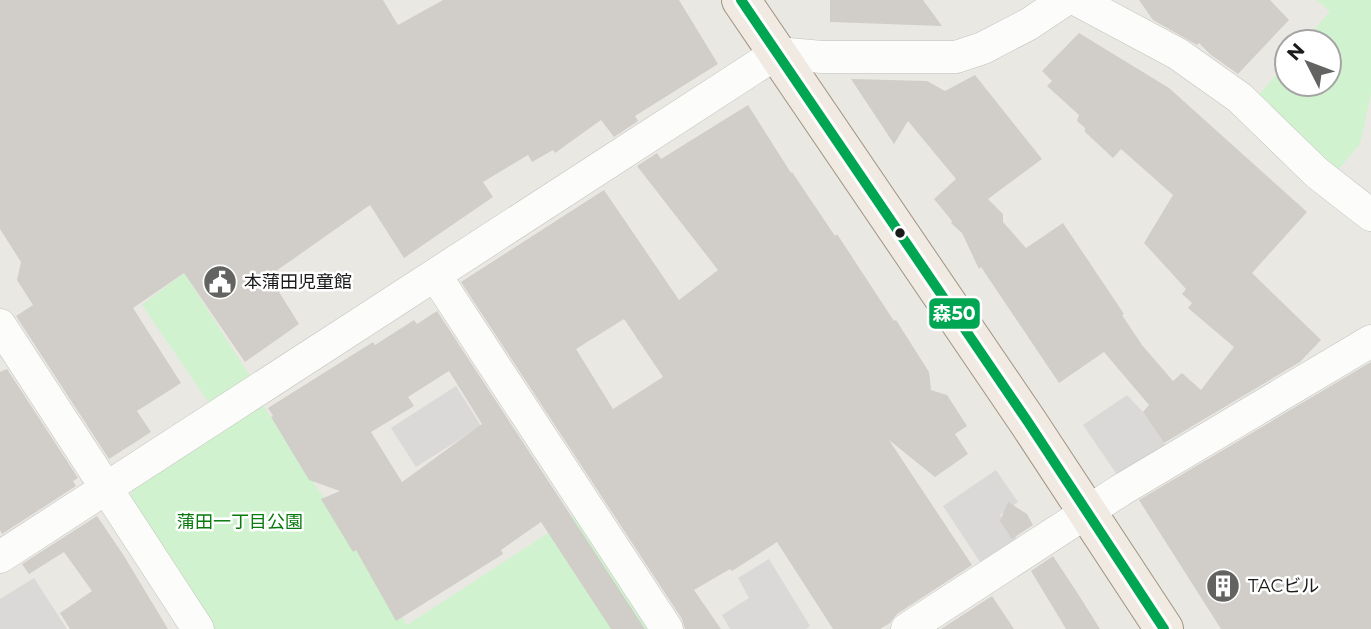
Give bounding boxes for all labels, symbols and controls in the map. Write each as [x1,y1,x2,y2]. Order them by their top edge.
north arrow [1273,28,1343,98]
text: N [1282,39,1309,65]
unlabelled marker [893,226,907,240]
public building icon: 本蒲田児童館 [201,263,239,301]
place label: 本蒲田児童館 [244,271,352,293]
line badge: 森50 [928,297,981,330]
text: 森50 [932,302,976,325]
park label: 蒲田一丁目公園 [177,511,303,533]
building icon: TACビル [1204,567,1242,605]
place label: TACビル [1248,575,1319,597]

